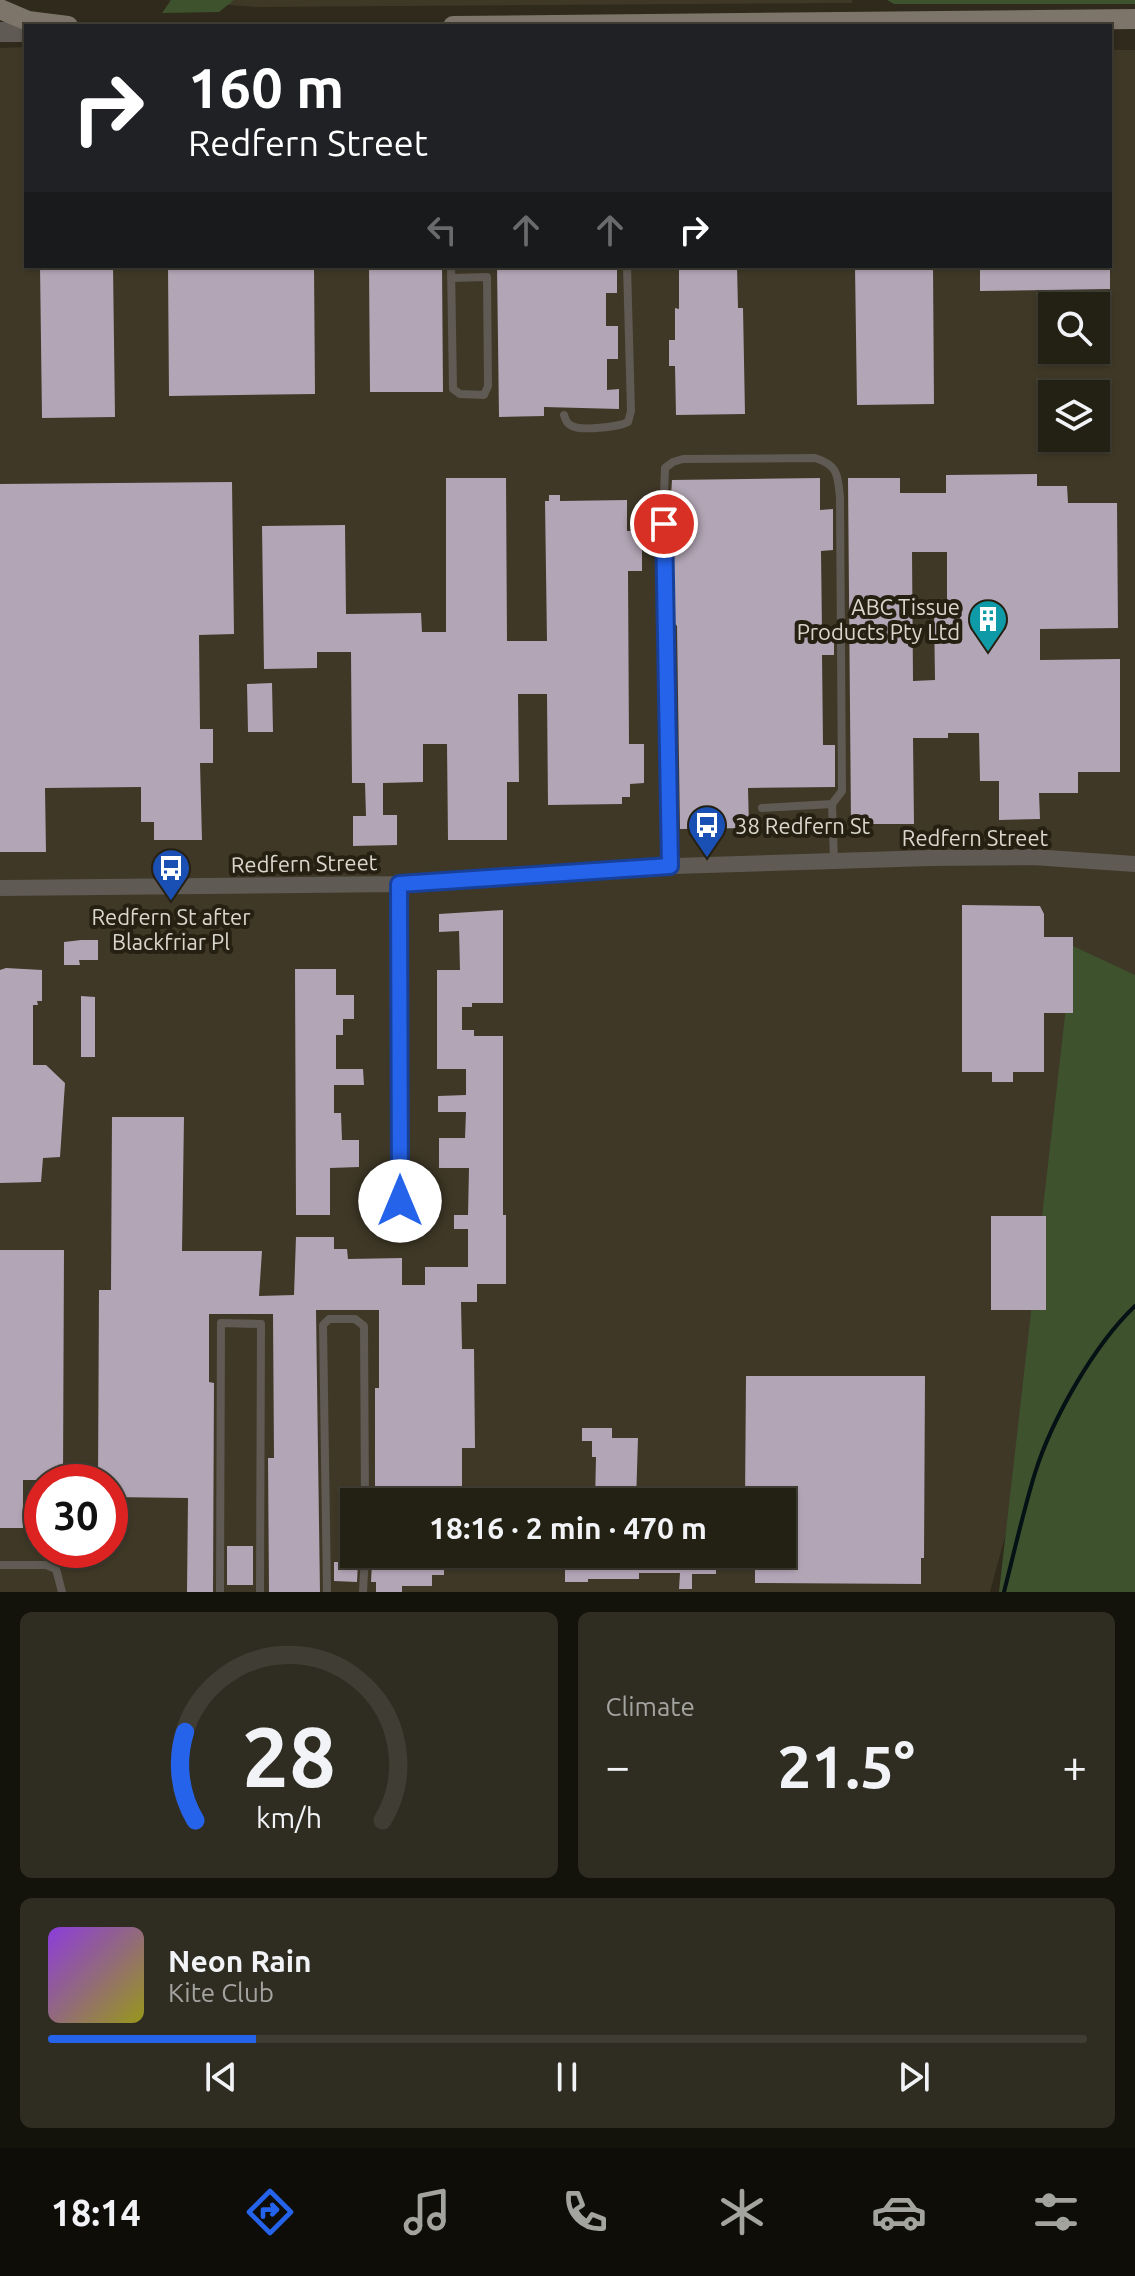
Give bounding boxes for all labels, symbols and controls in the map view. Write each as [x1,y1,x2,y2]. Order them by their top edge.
icon: right [56,56,160,160]
text: 160 m [188,56,344,119]
text: Redfern Street [188,122,428,163]
icon: left [420,208,464,252]
icon: ahead [504,208,548,252]
icon: ahead [588,208,632,252]
icon: right [672,208,716,252]
map controls [1038,292,1110,452]
button: search [1038,292,1110,364]
button: layers [1038,380,1110,452]
pin [630,490,698,558]
icon: arrive [642,502,686,546]
place label: ABC Tissue Products Pty Ltd [797,594,960,644]
building icon: ABC Tissue Products Pty Ltd [967,598,1009,653]
bus stop icon: 38 Redfern St [686,804,728,859]
place label: 38 Redfern St [735,813,871,838]
street label: Redfern Street [902,825,1049,850]
bus stop icon: Redfern St after Blackfriar Pl [150,847,192,902]
street label: Redfern Street [231,849,378,877]
place label: Redfern St after Blackfriar Pl [91,904,251,954]
position arrow [358,1159,442,1243]
speed limit sign: 30 [24,1464,128,1568]
text: 18:16 · 2 min · 470 m [429,1511,707,1545]
text: Climate [606,1692,695,1721]
text: 28 [242,1709,336,1803]
text: 21.5° [778,1732,915,1799]
text: − [606,1741,630,1790]
text: + [1062,1741,1087,1790]
text: km/h [256,1801,322,1833]
text: Neon Rain [168,1944,312,1978]
text: Kite Club [168,1978,274,2007]
icon: previous [199,2055,243,2099]
icon: pause [545,2055,589,2099]
icon: next [892,2055,936,2099]
icon: directions [242,2184,298,2240]
icon: music [399,2184,455,2240]
icon: phone [557,2184,613,2240]
icon: climate [714,2184,770,2240]
icon: car [871,2184,927,2240]
icon: filters [1028,2184,1084,2240]
text: 18:14 [51,2192,141,2233]

